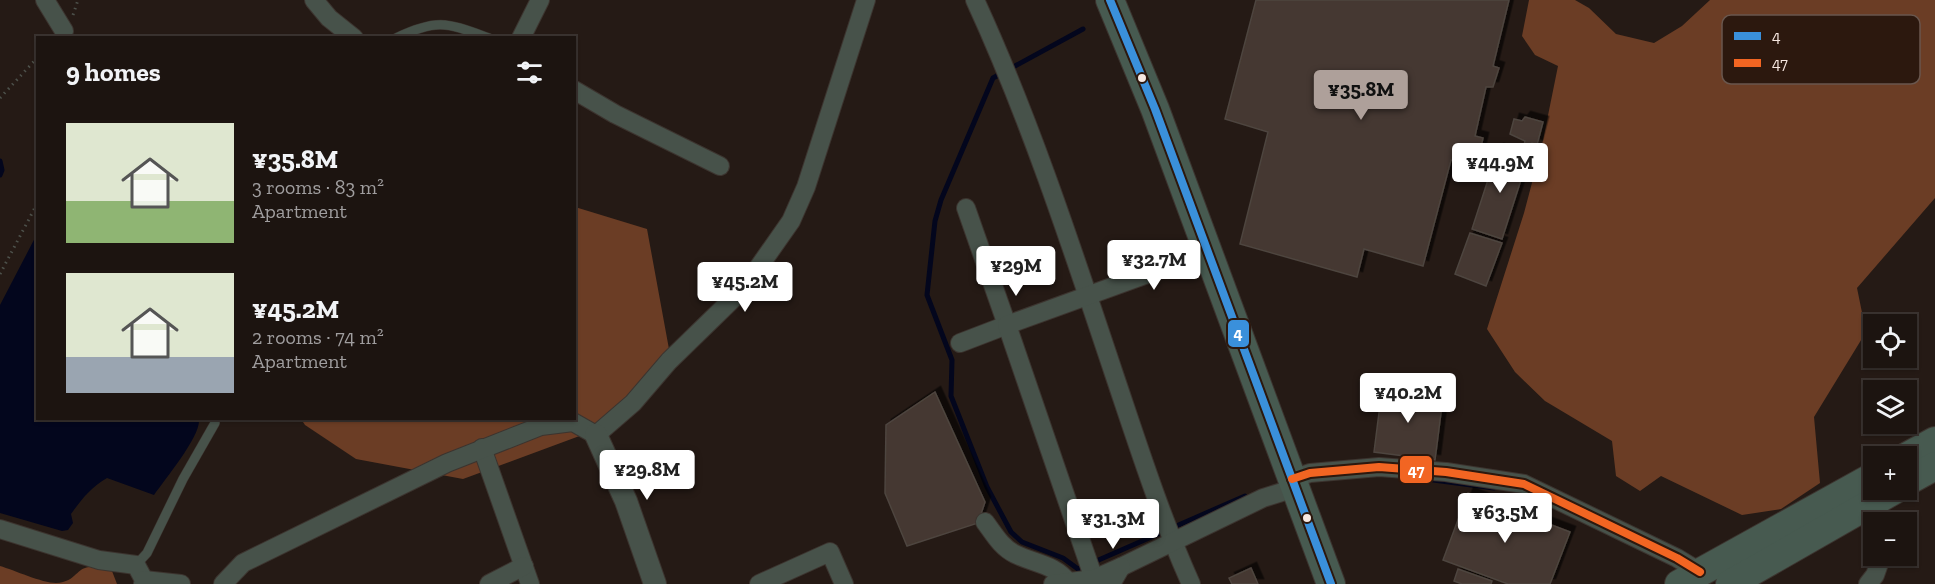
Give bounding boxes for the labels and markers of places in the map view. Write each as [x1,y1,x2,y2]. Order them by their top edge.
pin: ¥35.8M [1312,70,1410,121]
unlabelled marker [1136,72,1148,84]
pin: ¥44.9M [1451,143,1549,194]
pin: ¥32.7M [1105,240,1203,291]
pin: ¥29M [980,246,1052,297]
pin: ¥45.2M [696,262,794,313]
pin: ¥40.2M [1359,373,1457,424]
pin: ¥29.8M [598,450,696,501]
pin: ¥63.5M [1456,493,1554,544]
pin: ¥31.3M [1064,499,1162,550]
unlabelled marker [1301,512,1313,524]

